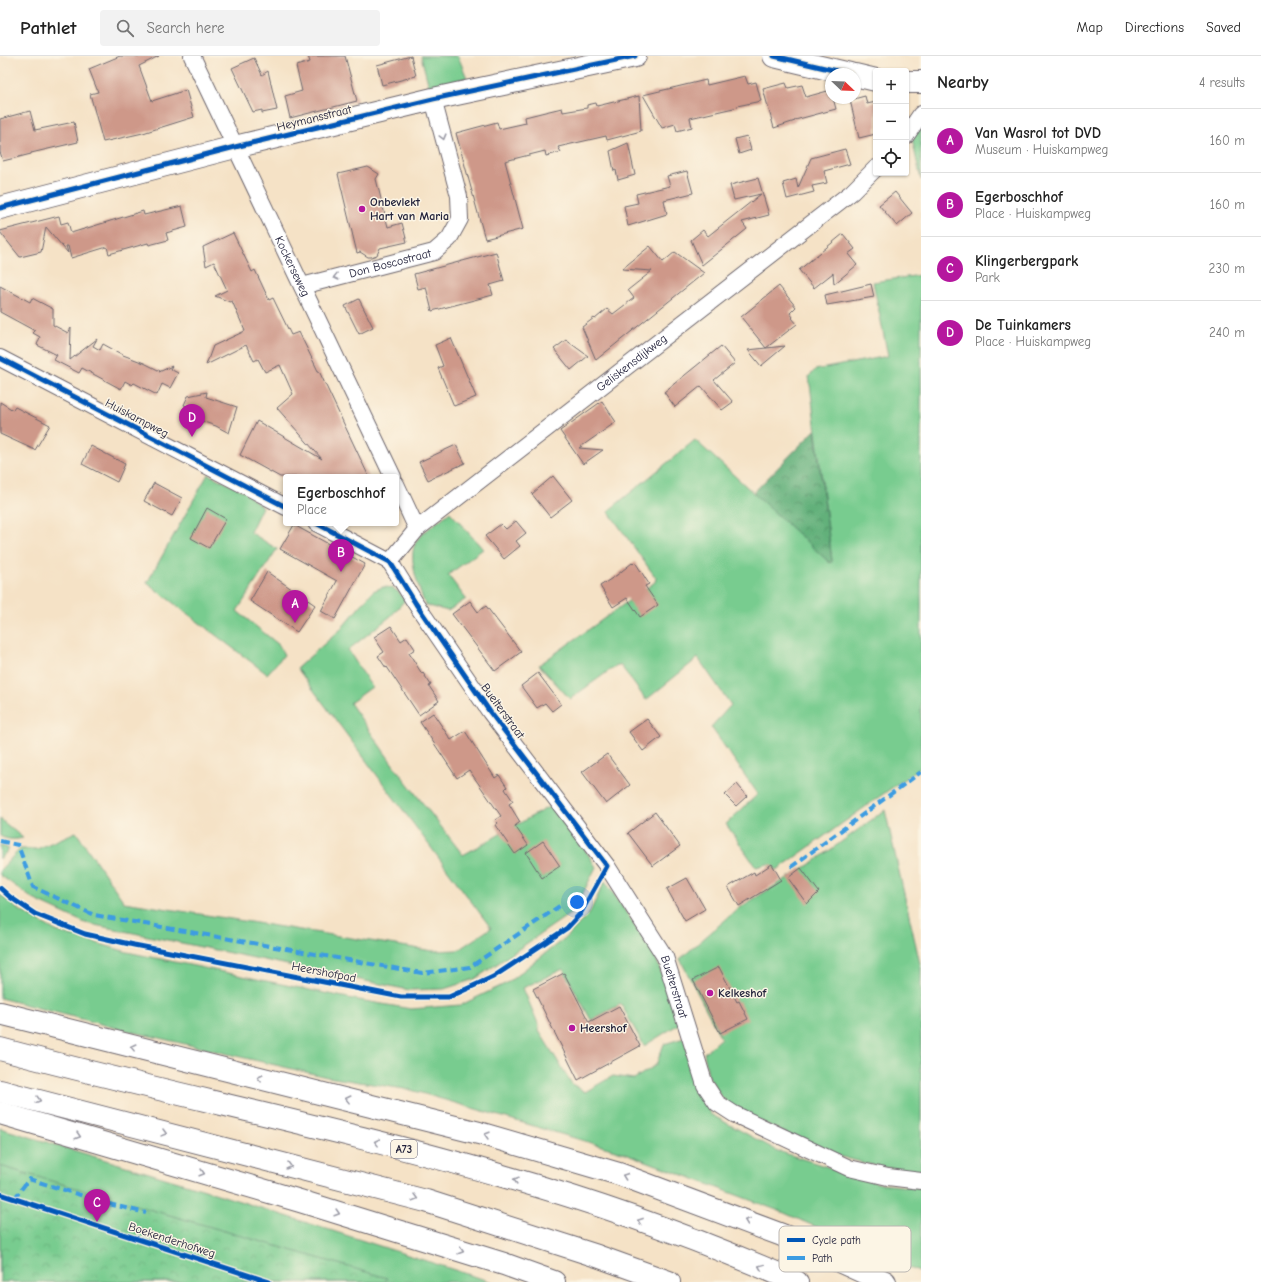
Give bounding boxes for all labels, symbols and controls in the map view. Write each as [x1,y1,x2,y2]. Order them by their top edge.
search box [100,10,380,46]
text: Pathlet [20,17,76,39]
icon: search [114,17,136,39]
text: Search here [146,19,225,37]
text: Map [1076,19,1103,36]
text: Directions [1125,19,1184,36]
text: Saved [1206,19,1241,36]
north arrow [825,68,861,104]
map controls [873,68,909,176]
button: + [873,68,909,104]
text: Nearby [937,73,988,92]
text: 4 results [1199,75,1245,90]
street label: Heymansstraat [275,102,353,134]
button: − [873,104,909,140]
text: Van Wasrol tot DVD [975,124,1101,142]
one-way arrow [438,133,447,140]
text: A [946,133,954,148]
text: 160 m [1210,133,1245,148]
button: locate [873,140,909,176]
text: Museum · Huiskampweg [975,142,1108,157]
text: Egerboschhof [975,188,1063,206]
place label: Onbevlekt Hart van Maria [370,195,449,223]
text: B [946,197,954,212]
text: 160 m [1210,197,1245,212]
marker: Onbevlekt Hart van Maria [357,204,367,214]
text: Place · Huiskampweg [975,206,1091,221]
street label: Kockerseweg [272,234,313,299]
street label: Don Boscostraat [348,246,433,281]
text: Klingerbergpark [975,252,1078,270]
text: C [946,261,954,276]
text: 230 m [1209,261,1245,276]
text: Park [975,270,1000,285]
one-way arrow [333,272,340,281]
text: De Tuinkamers [975,316,1071,334]
text: D [946,325,954,340]
text: 240 m [1209,325,1245,340]
street label: Geliskensdijkweg [594,331,670,394]
text: Place · Huiskampweg [975,334,1091,349]
street label: Huiskampweg [103,395,171,441]
pin: D [179,404,205,437]
popup [283,474,399,526]
text: Egerboschhof [297,484,385,502]
text: Place [297,502,327,517]
pin: B [328,539,354,572]
pin: A [282,590,308,623]
street label: Buelterstraat [478,681,528,742]
your location [567,892,587,912]
street label: Buelterstraat [658,954,691,1021]
street label: Heershofpad [291,959,357,985]
place label: Kelkeshof [718,986,768,1000]
marker: Kelkeshof [705,988,715,998]
place label: Heershof [580,1021,628,1035]
marker: Heershof [567,1023,577,1033]
one-way arrow [130,1043,137,1051]
one-way arrow [256,1074,263,1082]
one-way arrow [34,1095,41,1104]
one-way arrow [344,1096,351,1104]
one-way arrow [160,1128,167,1137]
one-way arrow [74,1131,81,1140]
one-way arrow [484,1131,491,1140]
one-way arrow [374,1138,381,1147]
road number: A73 [391,1140,417,1158]
one-way arrow [286,1161,293,1169]
one-way arrow [199,1168,206,1177]
one-way arrow [622,1173,629,1181]
one-way arrow [513,1176,520,1185]
pin: C [84,1189,110,1222]
one-way arrow [412,1194,419,1202]
one-way arrow [333,1208,340,1217]
one-way arrow [636,1217,643,1225]
one-way arrow [743,1218,750,1226]
street label: Boekenderhofweg [127,1219,217,1261]
legend [779,1226,911,1272]
text: Cycle path [812,1234,861,1247]
one-way arrow [458,1246,465,1255]
text: Path [812,1252,833,1265]
one-way arrow [758,1263,765,1271]

